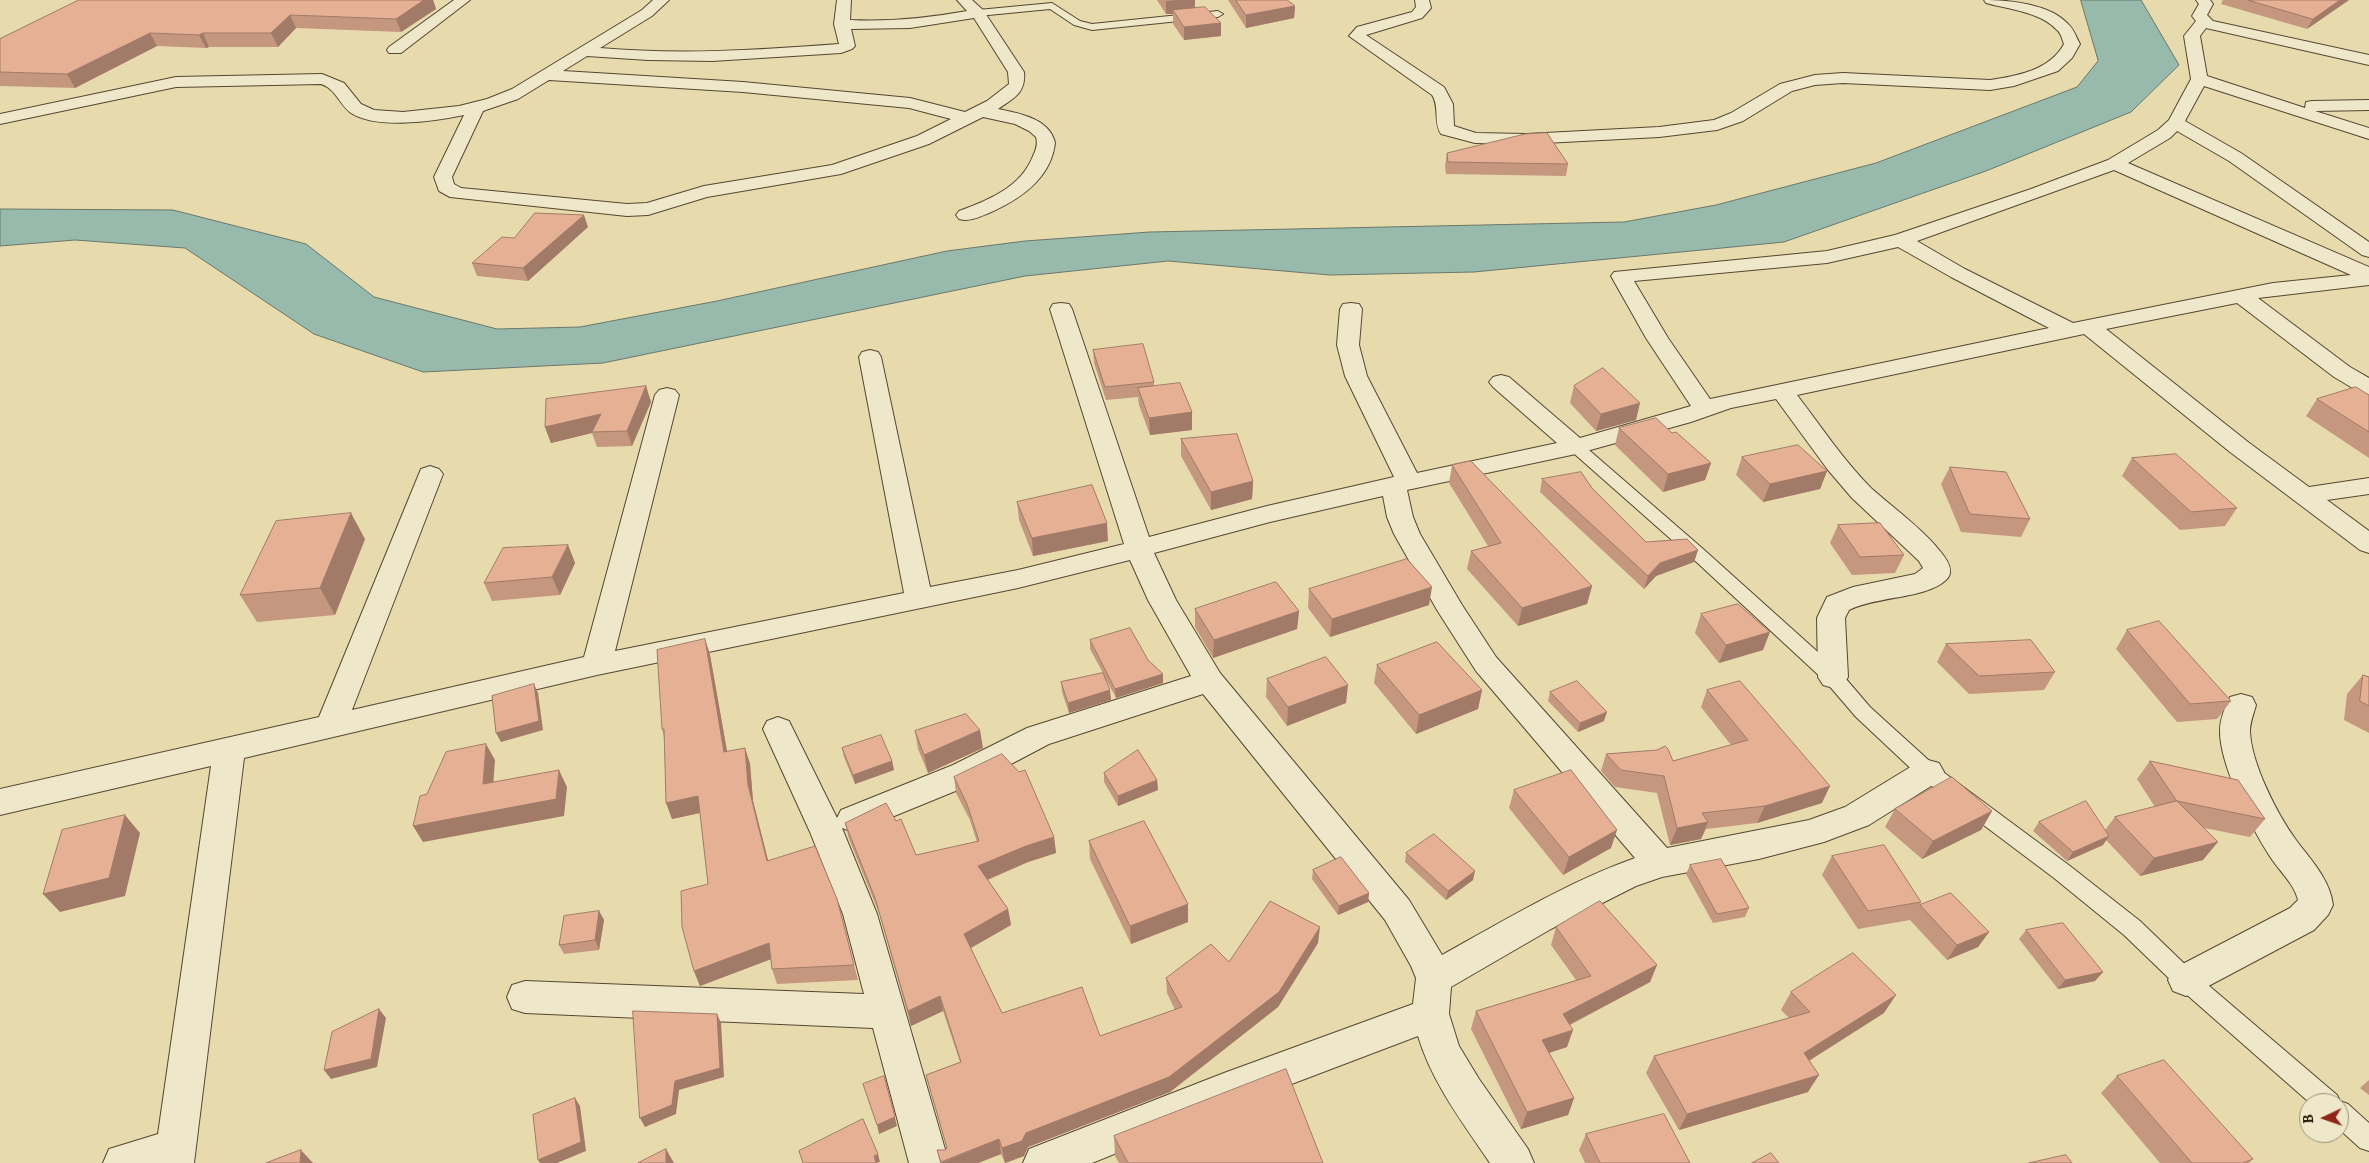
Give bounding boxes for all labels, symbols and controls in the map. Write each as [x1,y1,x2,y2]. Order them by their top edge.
north arrow [2299,1093,2349,1143]
text: B [2300,1114,2319,1124]

